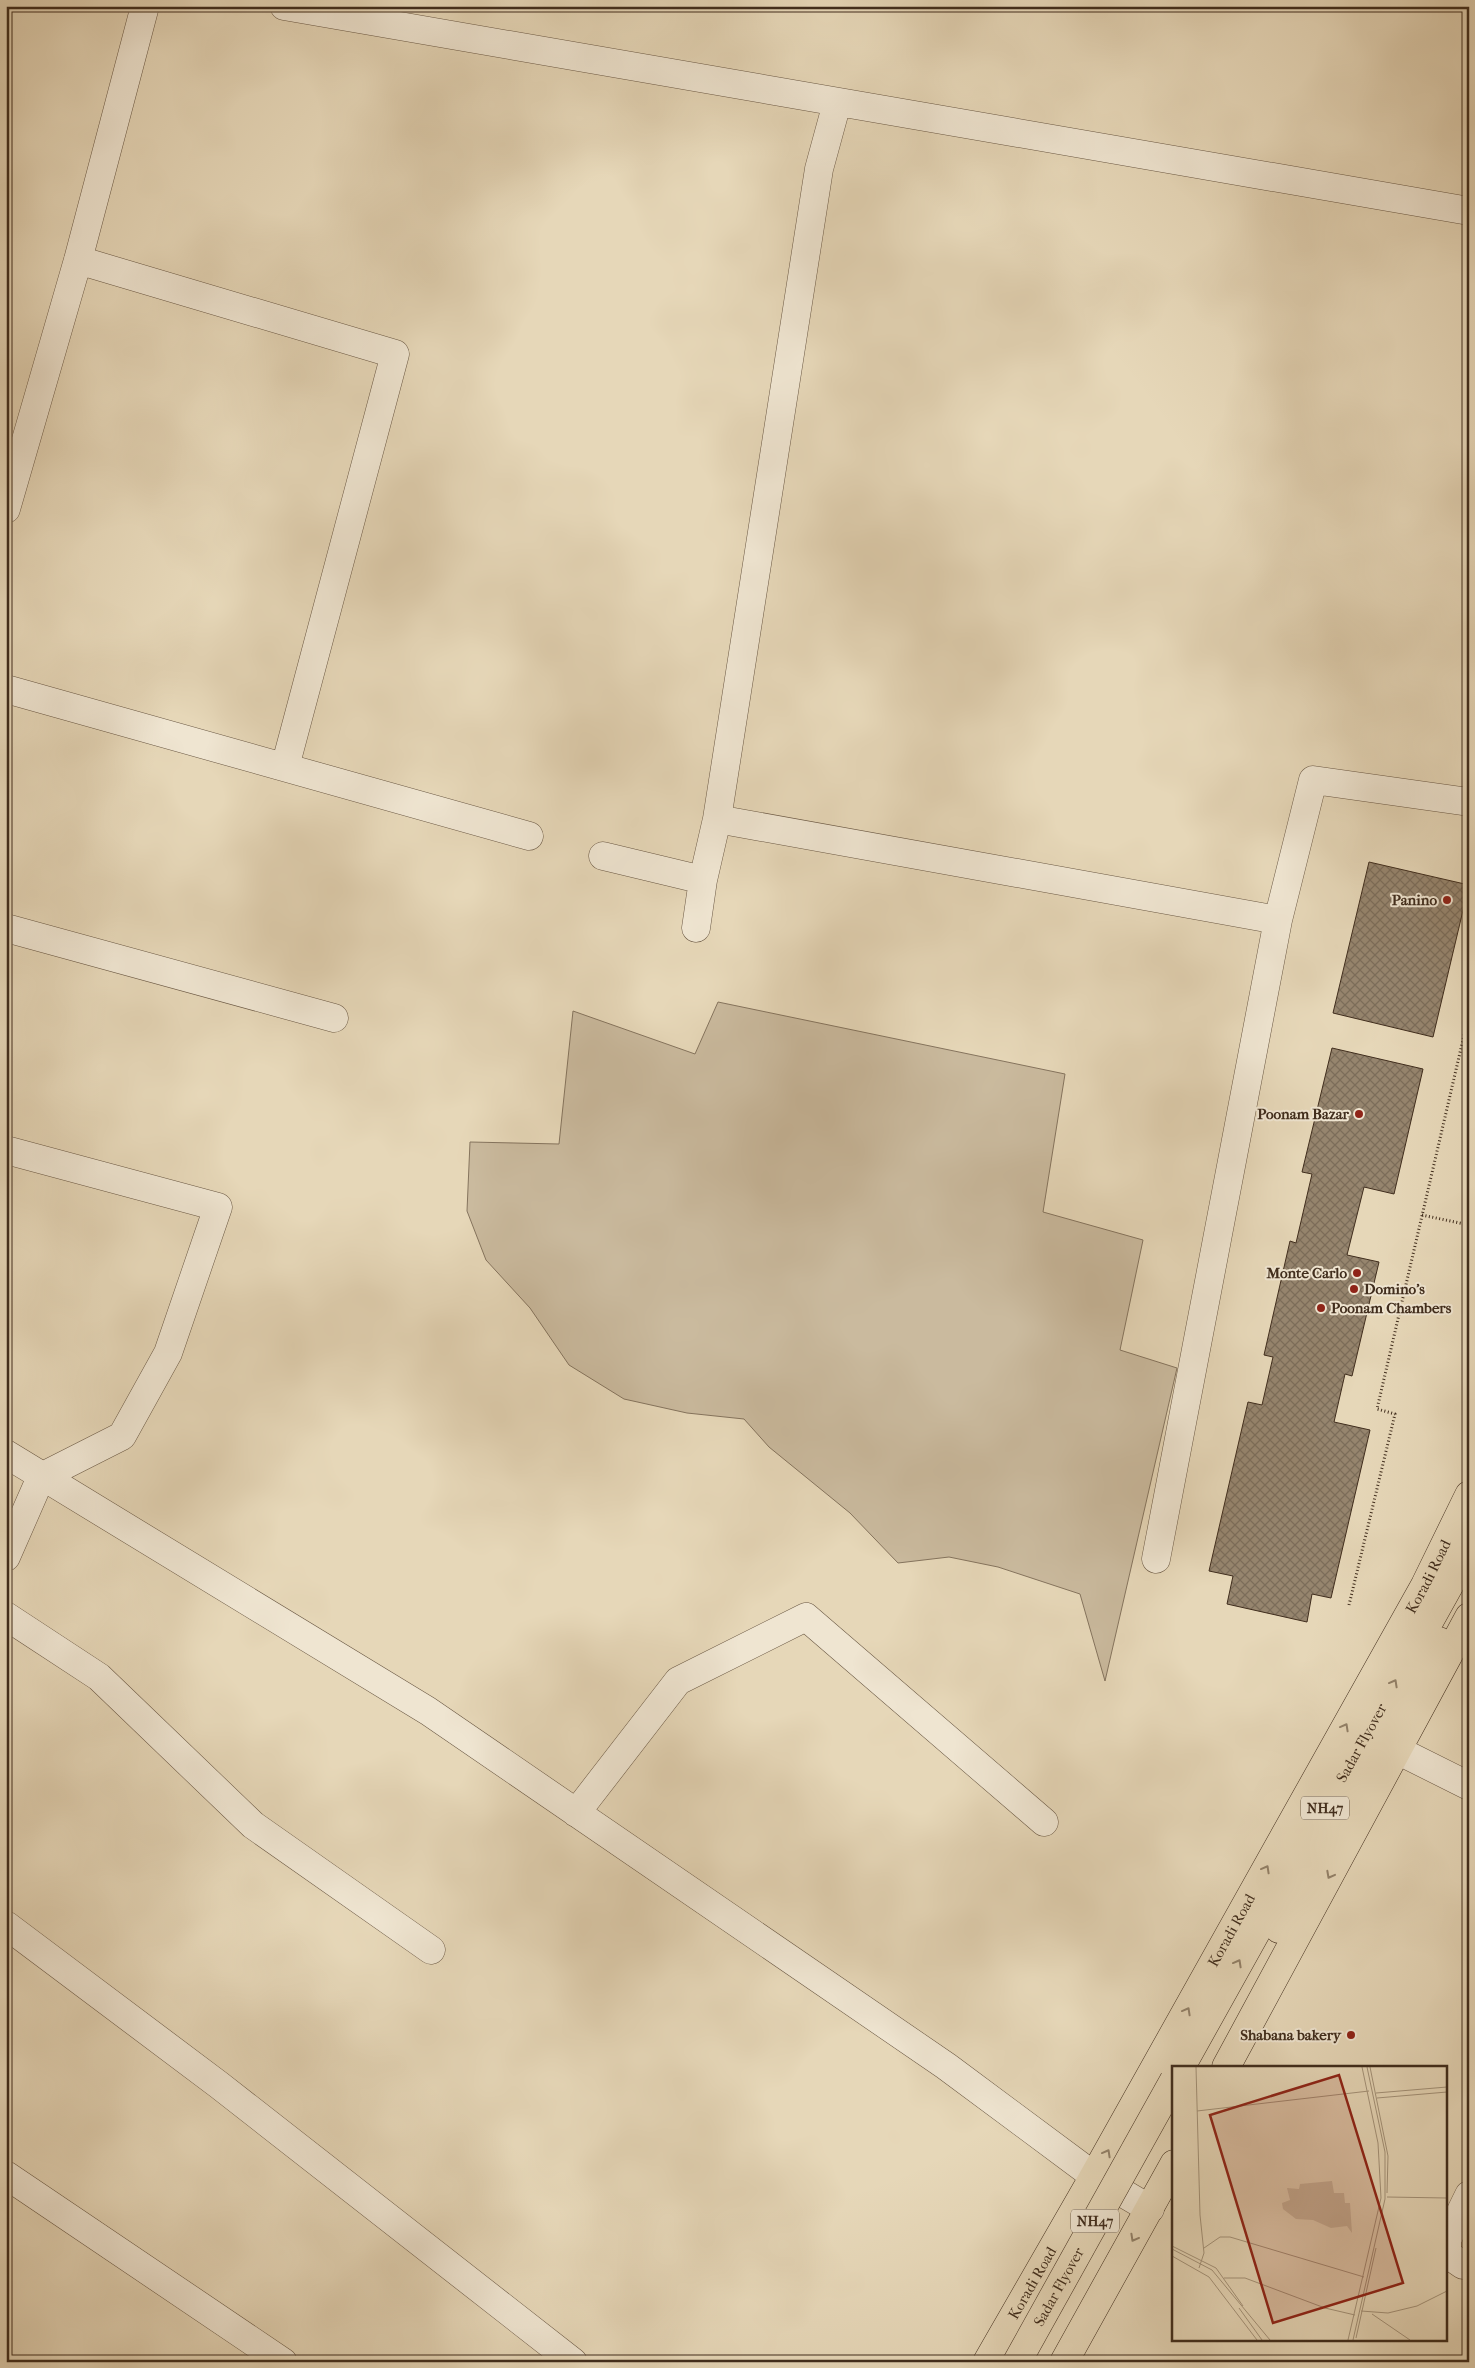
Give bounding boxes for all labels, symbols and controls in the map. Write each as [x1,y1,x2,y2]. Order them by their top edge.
place label: Panino [1392,891,1437,909]
marker: Panino [1441,894,1453,906]
place label: Poonam Bazar [1257,1105,1350,1123]
marker: Poonam Bazar [1353,1108,1365,1120]
place label: Monte Carlo [1265,1264,1347,1282]
marker: Monte Carlo [1351,1267,1363,1279]
place label: Domino's [1364,1280,1425,1298]
marker: Domino's [1348,1283,1360,1295]
place label: Poonam Chambers [1331,1299,1452,1317]
marker: Poonam Chambers [1315,1302,1327,1314]
street label: Koradi Road [1402,1536,1455,1617]
one-way arrow [1388,1680,1398,1689]
street label: Sadar Flyover [1332,1700,1391,1786]
one-way arrow [1339,1724,1349,1733]
road number: NH47 [1301,1796,1349,1820]
one-way arrow [1260,1865,1270,1874]
one-way arrow [1326,1870,1336,1879]
street label: Koradi Road [1204,1890,1259,1970]
one-way arrow [1232,1959,1242,1968]
one-way arrow [1180,2007,1190,2016]
place label: Shabana bakery [1240,2026,1342,2044]
marker: Shabana bakery [1345,2029,1357,2041]
inset map [1172,2066,1448,2340]
one-way arrow [1101,2149,1111,2158]
road number: NH47 [1071,2210,1119,2232]
one-way arrow [1130,2232,1140,2241]
street label: Koradi Road [1004,2243,1061,2323]
street label: Sadar Flyover [1030,2244,1088,2329]

